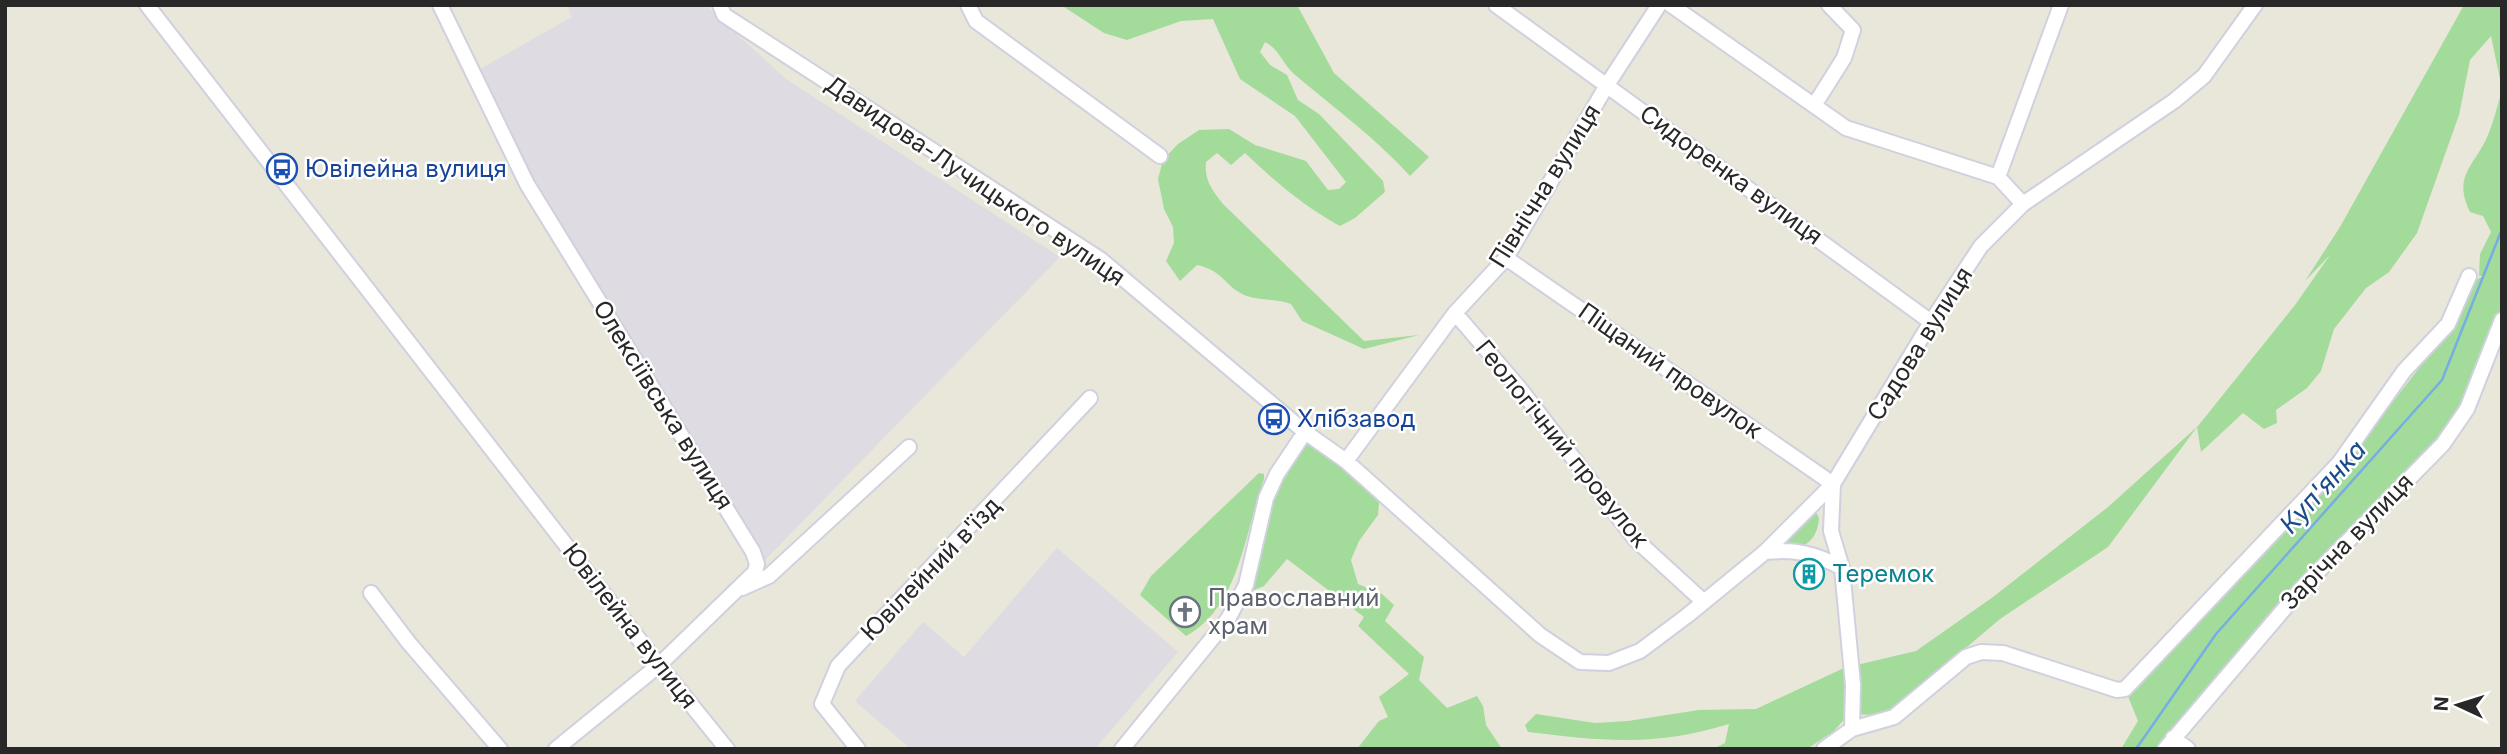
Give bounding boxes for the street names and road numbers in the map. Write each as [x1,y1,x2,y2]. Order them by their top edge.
street label: Давидова-Лучицького вулиця [820,69,1131,292]
street label: Північна вулиця [1483,99,1606,273]
street label: Сидоренка вулиця [1634,99,1828,251]
street label: Садова вулиця [1861,261,1978,426]
street label: Олексіївська вулиця [587,295,740,515]
street label: Піщаний провулок [1573,296,1767,445]
street label: Геологічний провулок [1470,334,1655,553]
street label: Зарічна вулиця [2274,467,2419,616]
street label: Ювілейний в'їзд [855,491,1007,647]
street label: Ювілейна вулиця [557,537,704,714]

